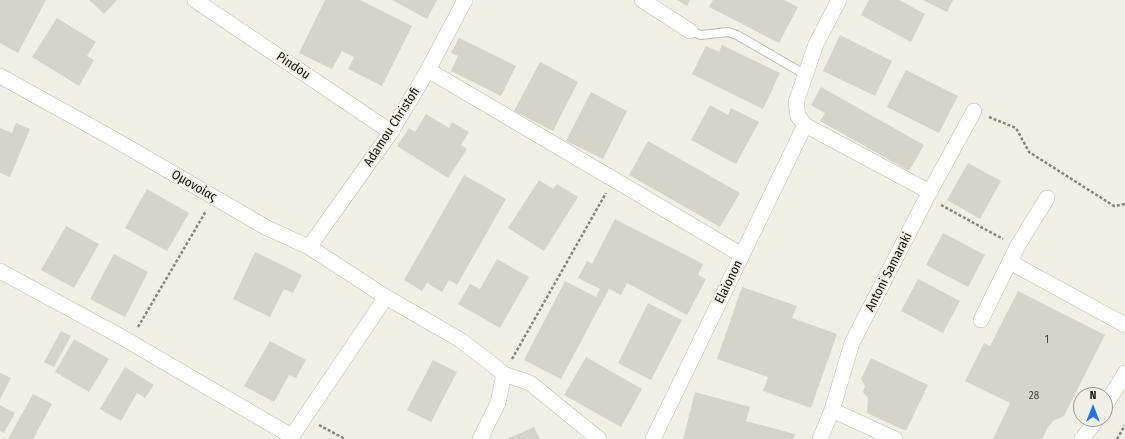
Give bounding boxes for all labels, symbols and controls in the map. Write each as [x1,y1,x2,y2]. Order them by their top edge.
street label: Pindou [273,49,313,83]
street label: Adamou Christofi [361,84,423,170]
street label: Ομονοίας [169,167,219,205]
street label: Antoni Samaraki [862,230,916,314]
street label: Elaionon [712,258,746,306]
house number: 1 [1045,333,1049,347]
north arrow [1073,387,1113,427]
house number: 28 [1029,389,1039,403]
text: N [1090,389,1096,402]

